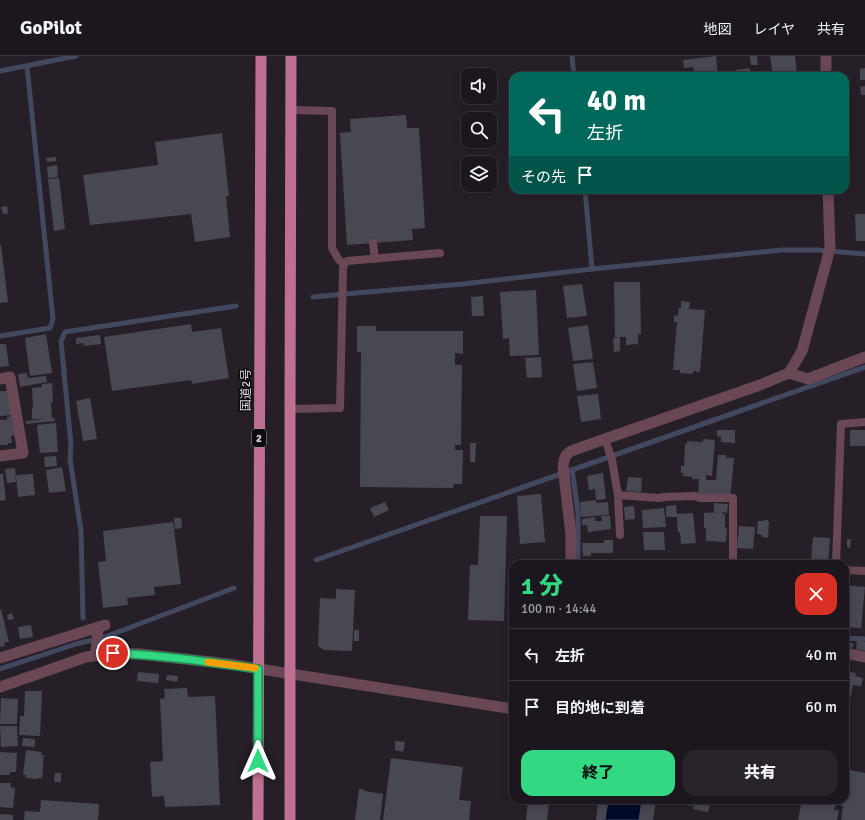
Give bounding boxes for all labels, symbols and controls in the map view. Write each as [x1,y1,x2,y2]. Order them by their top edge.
text: GoPilot [20,16,82,40]
text: 地図 [703,21,731,38]
text: レイヤ [753,21,795,38]
text: 共有 [817,21,845,38]
map controls [461,68,497,192]
button: sound [461,68,497,104]
text: 40 m [587,84,646,118]
icon: left [521,88,573,140]
button: search [461,112,497,148]
text: 左折 [587,122,623,144]
button: layers [461,156,497,192]
icon: arrive [574,164,596,186]
text: その先 [521,168,566,186]
street label: 国道2号 [239,369,254,411]
road number: 2 [252,429,266,447]
text: 1 分 [521,571,563,601]
button: close [795,573,837,615]
text: 100 m · 14:44 [521,601,597,617]
pin [96,636,130,670]
icon: arrive [102,642,124,664]
icon: left [521,644,543,666]
text: 40 m [806,646,837,664]
text: 左折 [555,647,585,665]
icon: arrive [521,696,543,718]
text: 60 m [806,698,837,716]
text: 目的地に到着 [555,699,645,717]
position arrow [237,740,279,782]
button: 終了 [521,750,675,796]
button: 共有 [683,750,837,796]

